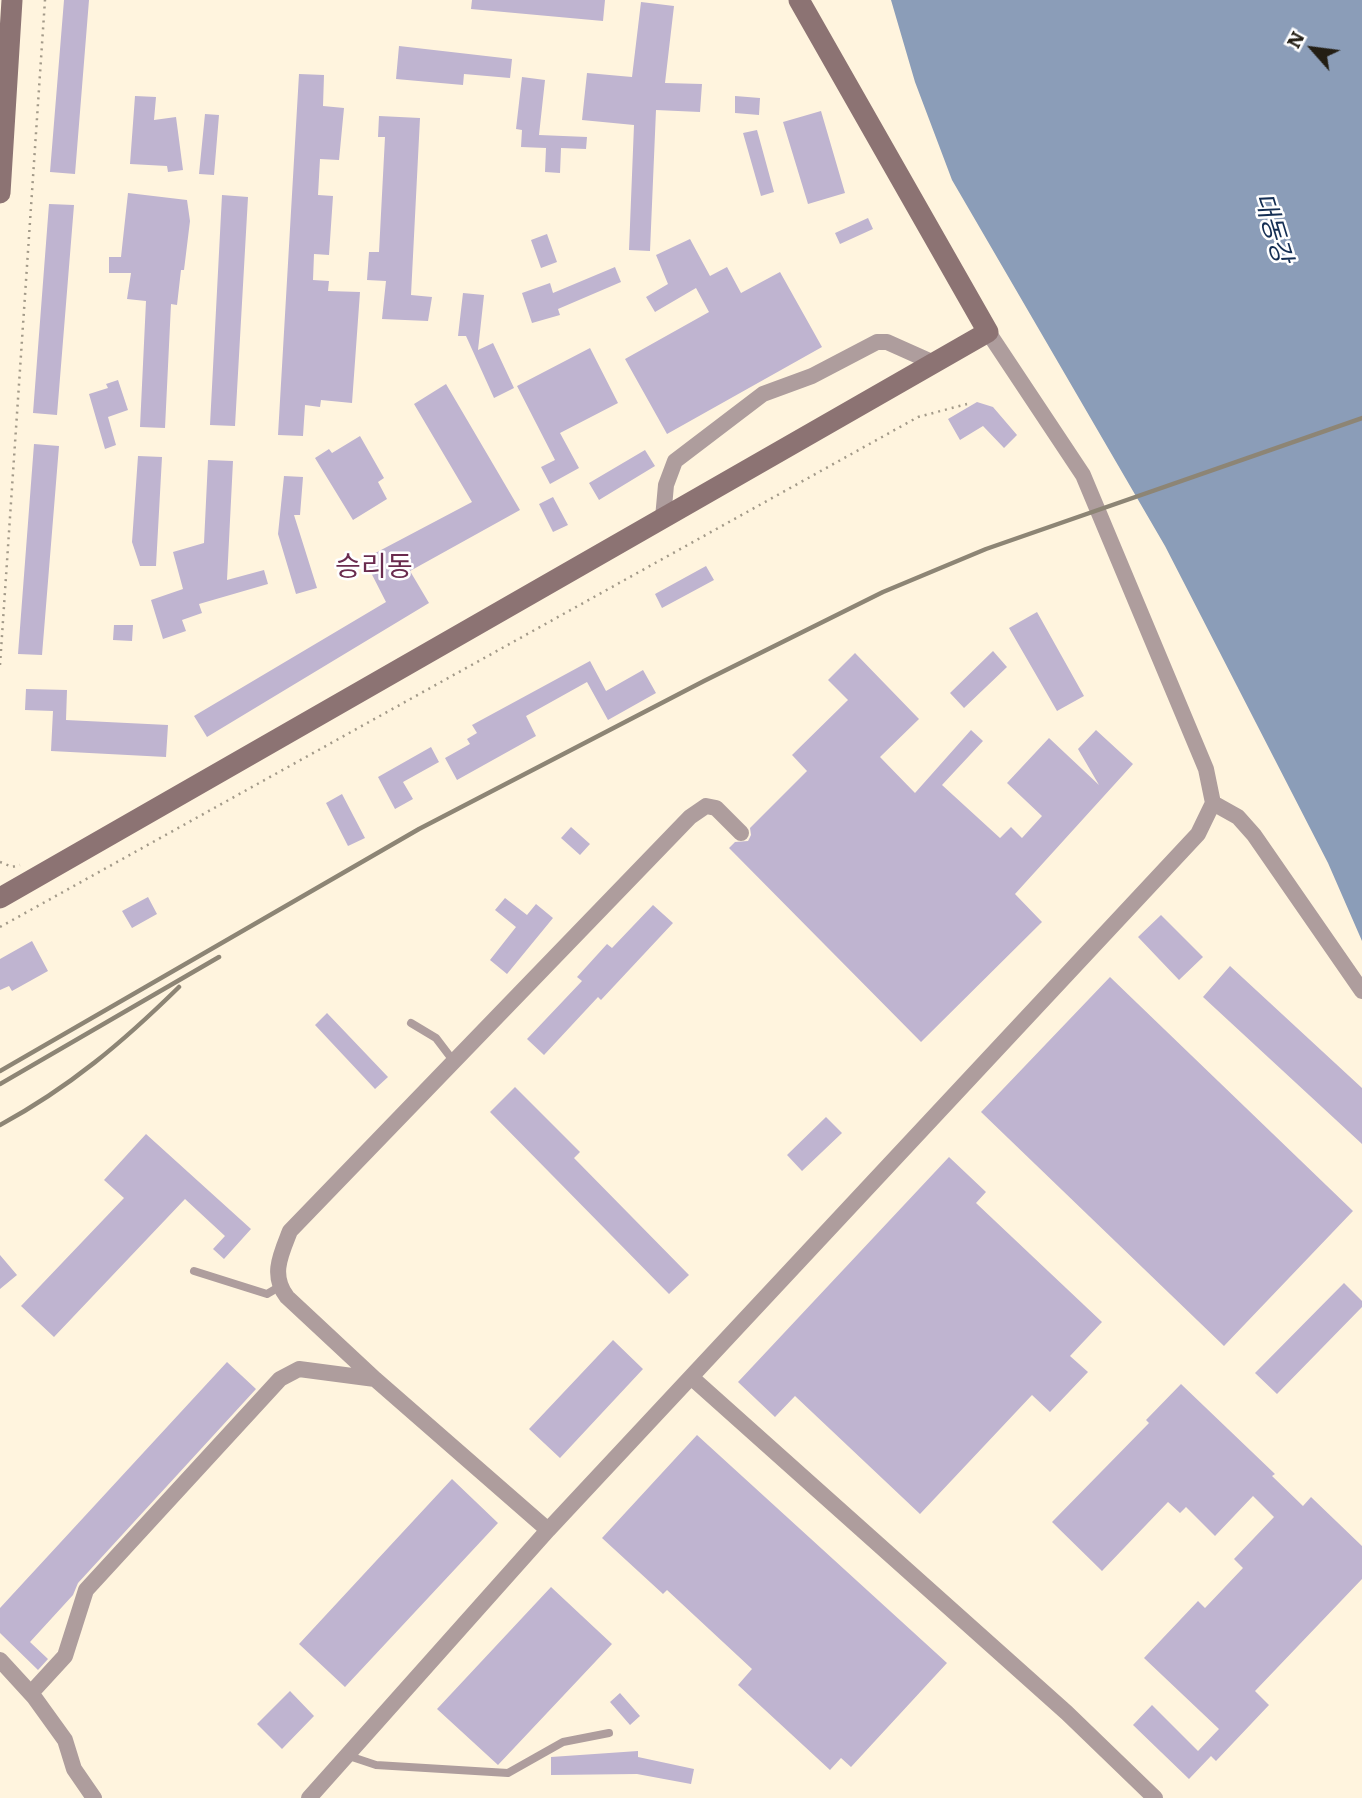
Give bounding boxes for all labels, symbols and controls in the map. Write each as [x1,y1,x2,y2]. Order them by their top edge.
north arrow [1278,14,1348,84]
text: N [1278,26,1311,53]
water label: 대동강 [1247,189,1297,267]
district label: 승리동 [335,551,413,585]

